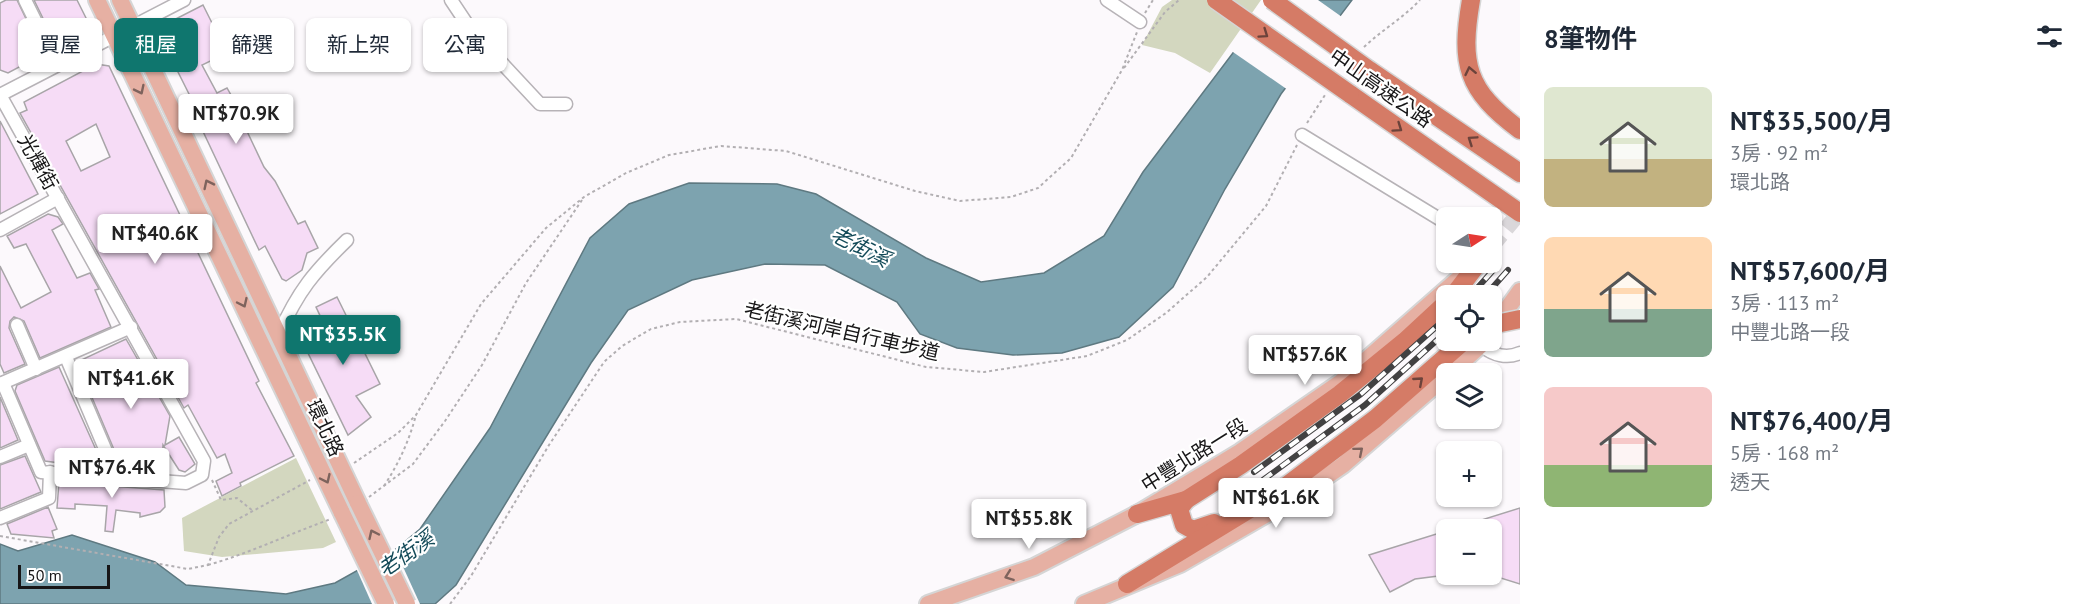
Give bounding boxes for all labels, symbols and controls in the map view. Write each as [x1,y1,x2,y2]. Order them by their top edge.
chip: 買屋 [18,18,102,72]
chip: 租屋 [114,18,198,72]
chip: 篩選 [210,18,294,72]
chip: 新上架 [306,18,411,72]
chip: 公寓 [423,18,507,72]
icon: filters [2033,20,2066,53]
text: 8筆物件 [1544,22,1637,55]
one-way arrow [1257,27,1268,38]
street label: 中山高速公路 [1324,43,1438,133]
one-way arrow [1465,66,1478,76]
one-way arrow [132,83,144,94]
pin: NT$70.9K [174,94,298,145]
text: NT$70.9K [192,100,280,126]
text: NT$35,500/月 [1730,104,1893,137]
icon: home [1592,111,1664,183]
one-way arrow [1391,121,1402,132]
street label: 光輝街 [12,129,64,195]
one-way arrow [1467,136,1478,147]
text: 3房 · 92 m² [1730,140,1828,166]
text: 環北路 [1730,169,1790,195]
one-way arrow [203,179,215,190]
north arrow [1436,207,1502,273]
map controls [1436,207,1502,585]
pin: NT$40.6K [93,214,217,265]
text: NT$40.6K [111,220,199,246]
water label: 老街溪 [826,220,897,274]
text: NT$57,600/月 [1730,254,1890,287]
icon: home [1592,261,1664,333]
button: locate [1436,285,1502,351]
text: 3房 · 113 m² [1730,290,1839,316]
street label: 老街溪河岸自行車步道 [742,296,942,366]
one-way arrow [235,297,247,308]
pin: NT$35.5K [281,315,405,366]
text: 中豐北路一段 [1730,319,1850,345]
text: NT$35.5K [299,321,387,347]
pin: NT$57.6K [1243,335,1367,386]
text: NT$57.6K [1263,341,1347,367]
pin: NT$41.6K [69,359,193,410]
button: layers [1436,363,1502,429]
text: NT$41.6K [87,365,175,391]
one-way arrow [1413,377,1423,388]
street label: 環北路 [301,395,349,461]
text: NT$76,400/月 [1730,404,1893,437]
icon: home [1592,411,1664,483]
street label: 中豐北路一段 [1136,412,1252,498]
text: 5房 · 168 m² [1730,440,1839,466]
button: + [1436,441,1502,507]
pin: NT$76.4K [50,448,174,499]
one-way arrow [1352,448,1363,459]
text: NT$76.4K [68,454,156,480]
text: 透天 [1730,469,1770,495]
one-way arrow [318,473,330,484]
pin: NT$61.6K [1214,478,1338,529]
text: NT$61.6K [1232,484,1320,510]
pin: NT$55.8K [967,499,1091,550]
text: NT$55.8K [985,505,1073,531]
button: − [1436,519,1502,585]
water label: 老街溪 [372,523,442,583]
one-way arrow [369,530,381,541]
scale bar [18,562,110,590]
text: 50 m [27,565,62,585]
one-way arrow [1004,569,1015,581]

